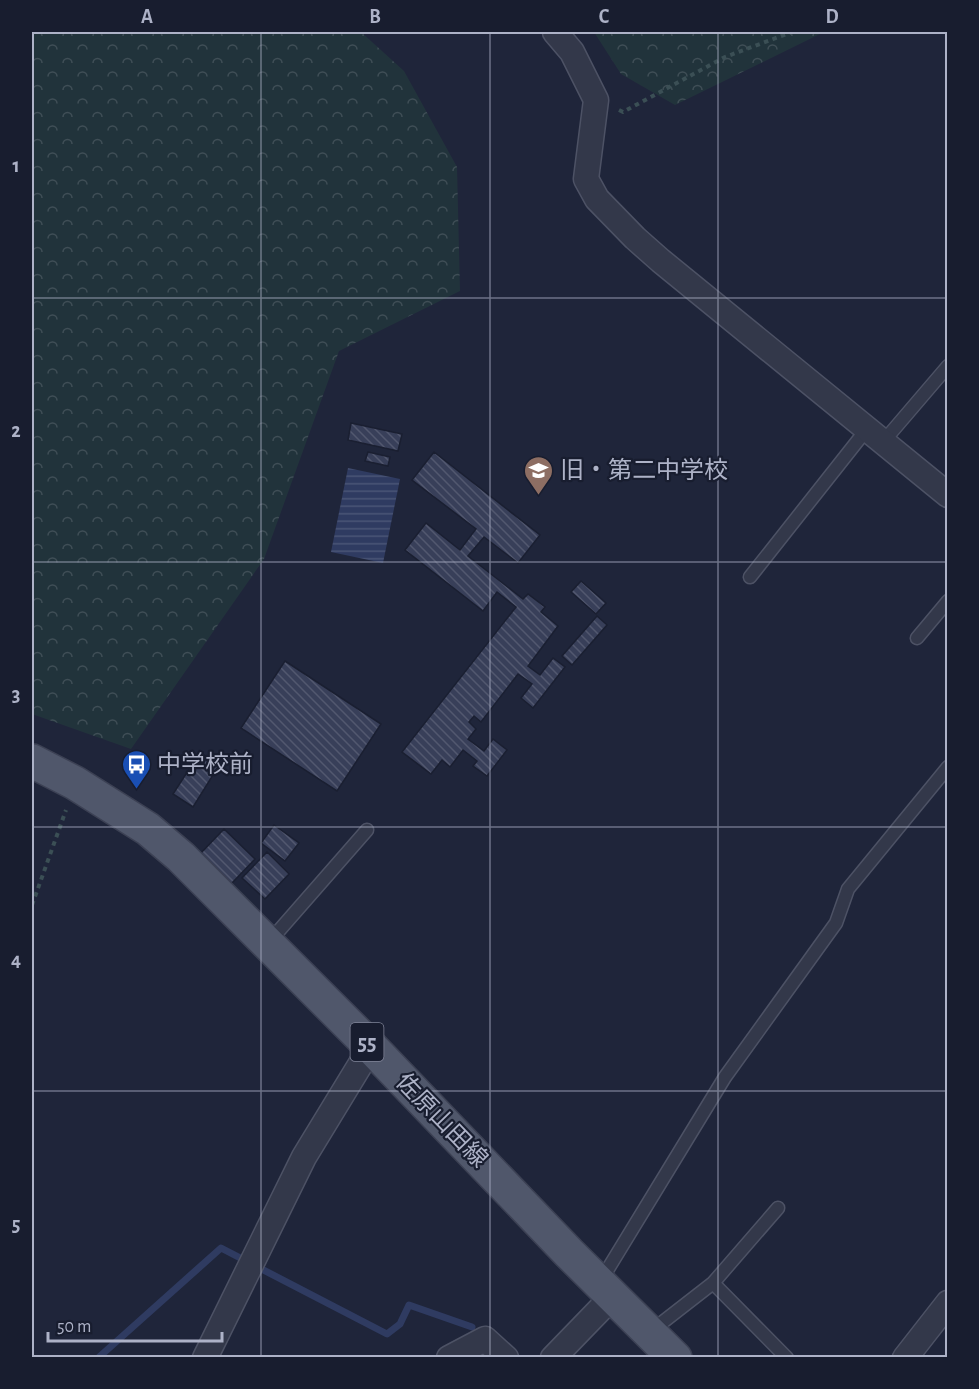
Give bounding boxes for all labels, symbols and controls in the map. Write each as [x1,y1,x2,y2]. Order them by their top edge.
text: A [141,7,153,27]
text: B [369,7,381,27]
text: C [599,7,610,27]
text: D [825,7,839,27]
text: 1 [12,156,20,176]
text: 2 [11,421,21,441]
school or university icon: 旧・第二中学校 [523,454,555,496]
place label: 旧・第二中学校 [560,457,728,483]
text: 3 [12,685,20,705]
bus stop icon: 中学校前 [120,748,152,790]
place label: 中学校前 [157,751,253,777]
text: 4 [11,950,21,970]
road number: 55 [350,1023,384,1061]
street label: 佐原山田線 [391,1068,493,1172]
text: 5 [12,1215,20,1235]
scale bar [48,1305,222,1343]
text: 50 m [57,1318,91,1336]

